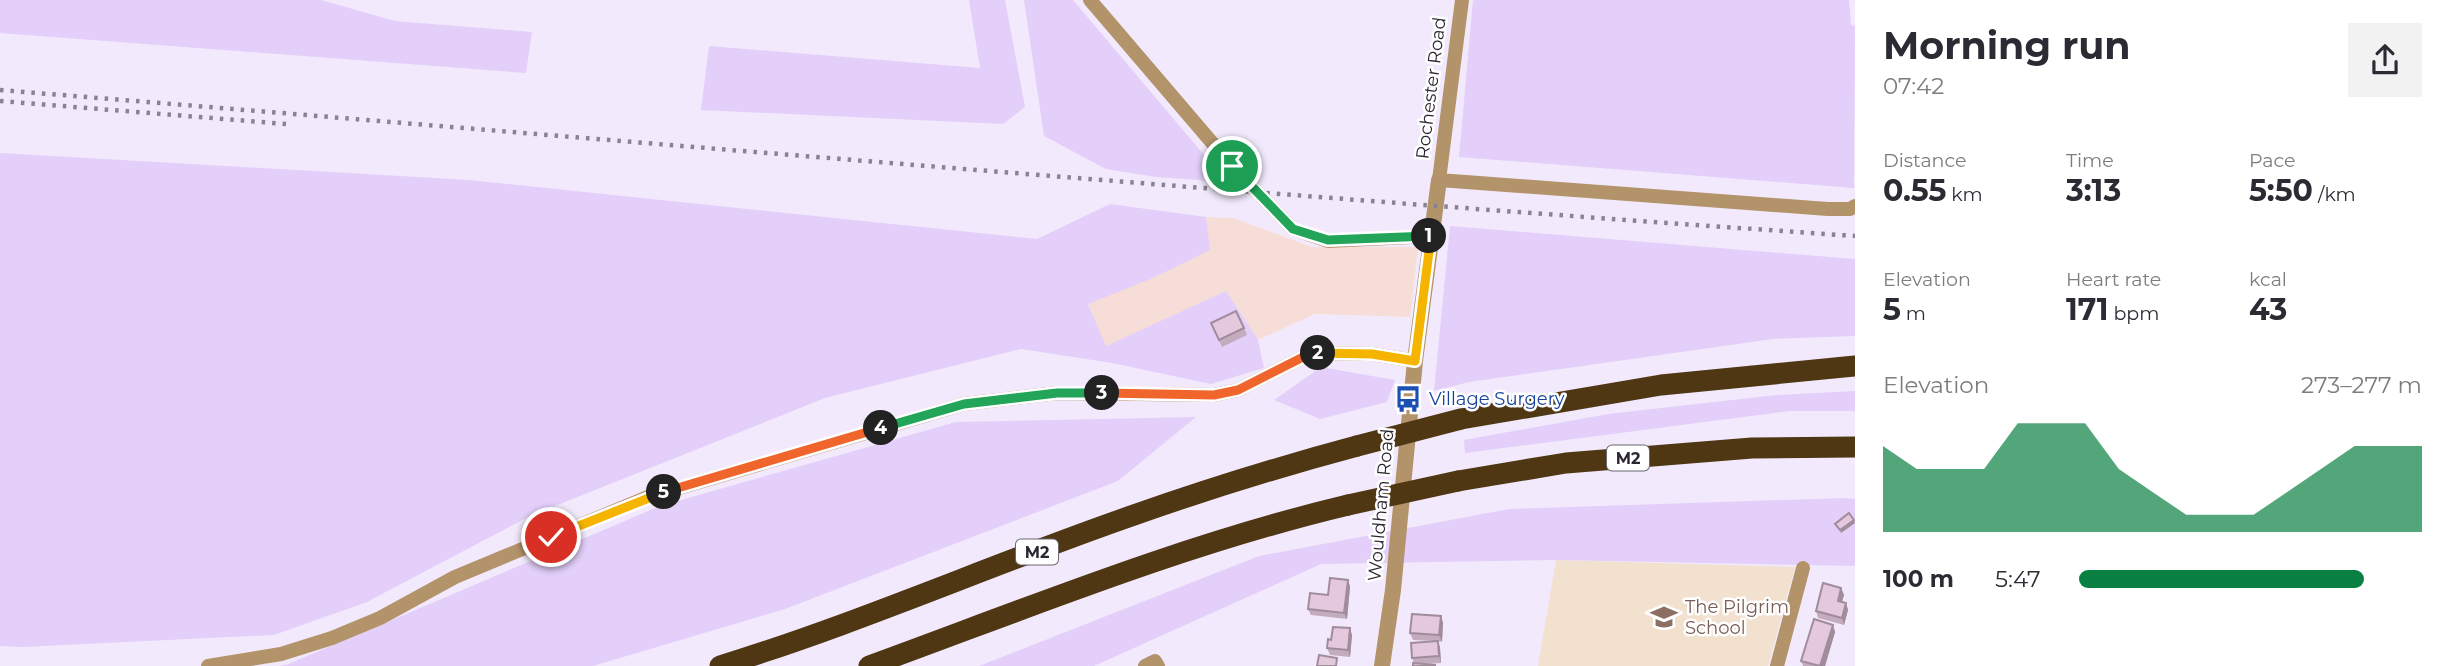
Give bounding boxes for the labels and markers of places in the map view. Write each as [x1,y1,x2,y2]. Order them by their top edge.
pin [1202,136,1262,196]
pin: 1 [1412,218,1446,254]
pin: 2 [1300,336,1336,370]
pin: 3 [1084,376,1120,410]
bus stop icon: Village Surgery [1393,384,1423,414]
place label: Village Surgery [1429,388,1565,410]
pin: 4 [864,410,898,446]
pin: 5 [646,475,682,510]
pin [521,507,581,567]
place label: The Pilgrim School [1685,596,1789,639]
school or university icon: The Pilgrim School [1649,602,1679,632]

